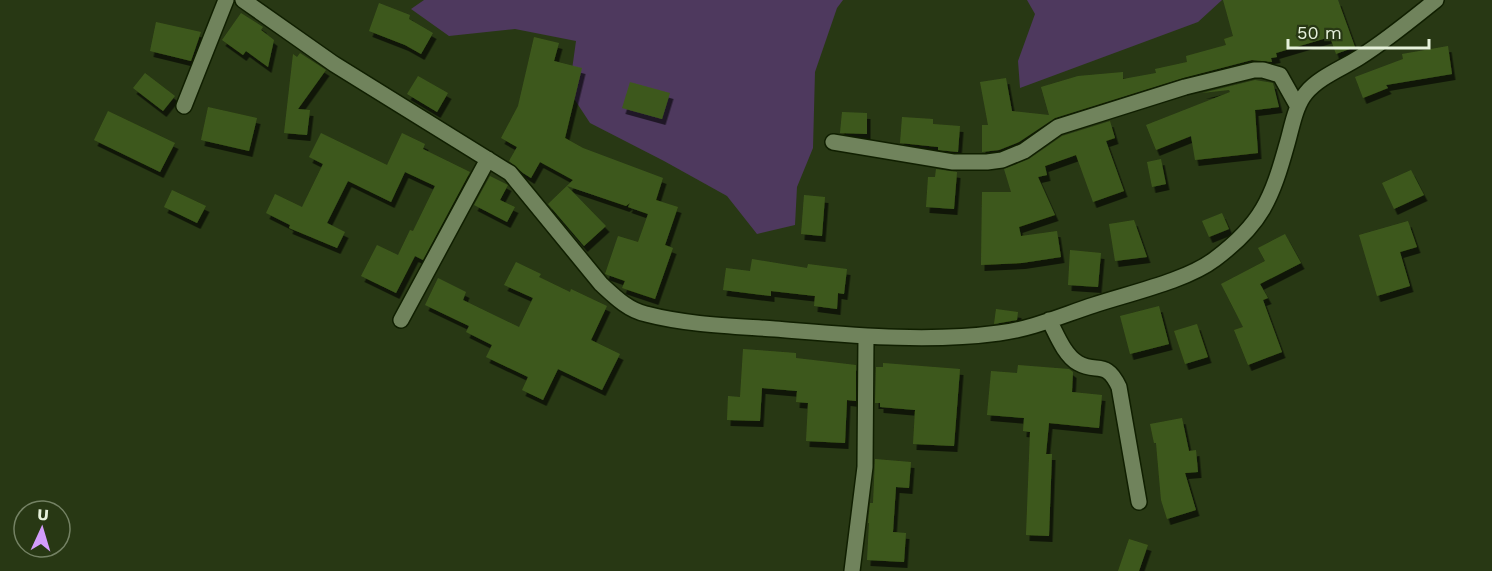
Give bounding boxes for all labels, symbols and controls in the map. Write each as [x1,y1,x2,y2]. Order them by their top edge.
scale bar [1288,12,1429,50]
text: 50 m [1297,22,1342,43]
north arrow [12,499,72,559]
text: U [37,505,49,524]

